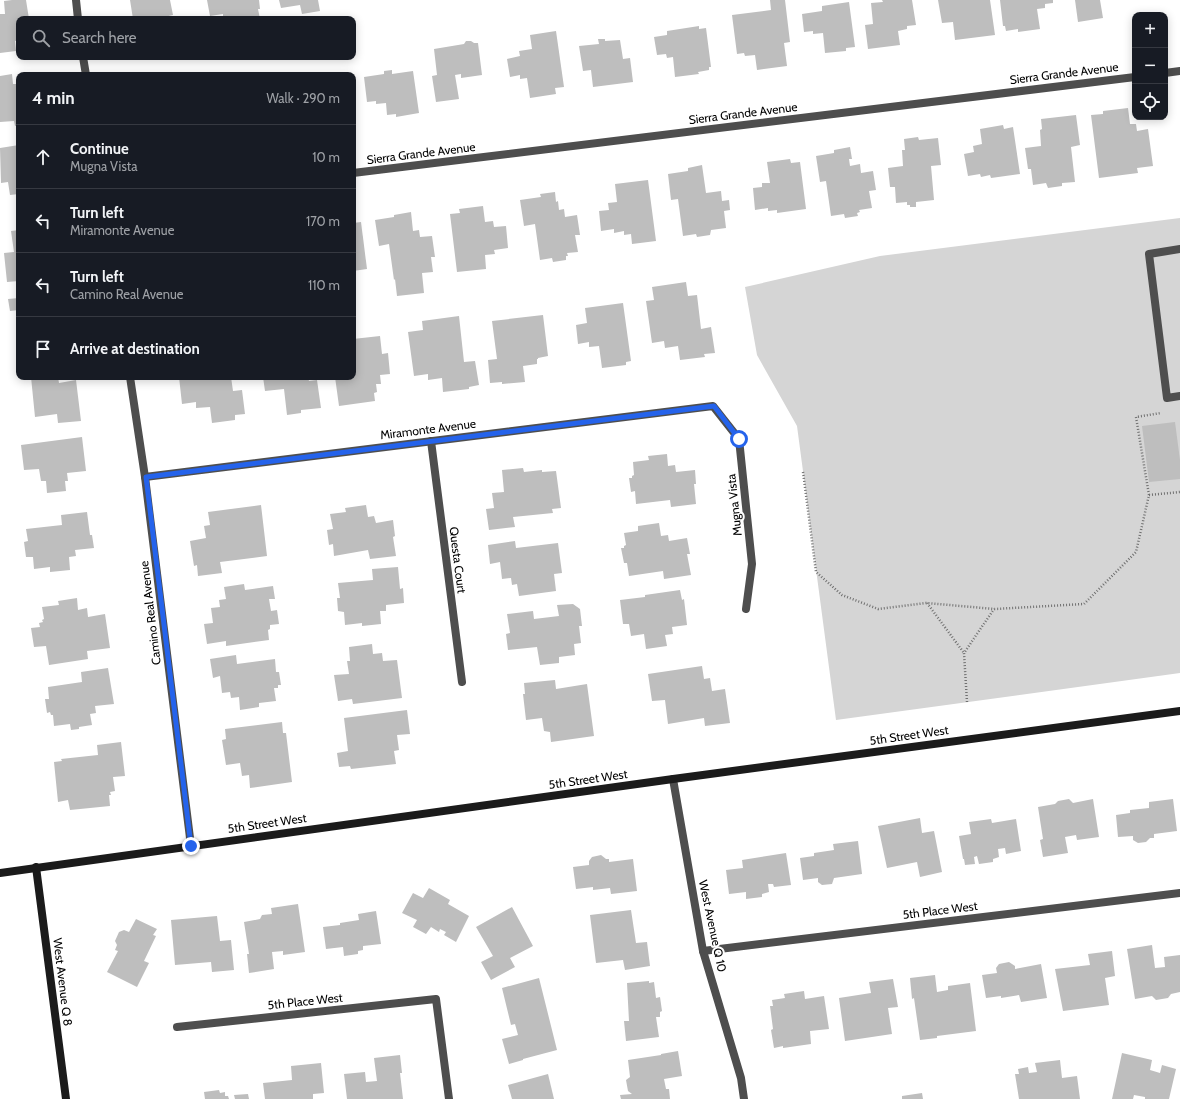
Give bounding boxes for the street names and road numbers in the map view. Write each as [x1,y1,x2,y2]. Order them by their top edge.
street label: Sierra Grande Avenue [1009,59,1119,87]
street label: Sierra Grande Avenue [688,99,798,127]
street label: Sierra Grande Avenue [366,139,476,167]
street label: Miramonte Avenue [379,416,477,442]
street label: Mugna Vista [723,473,745,537]
street label: Questa Court [446,526,470,594]
street label: Camino Real Avenue [136,560,164,666]
street label: 5th Street West [869,722,949,748]
street label: 5th Street West [548,766,628,792]
street label: 5th Street West [227,810,307,836]
street label: West Avenue Q 10 [696,879,730,973]
street label: 5th Place West [902,898,978,922]
street label: West Avenue Q 8 [50,937,76,1027]
street label: 5th Place West [267,990,343,1012]

